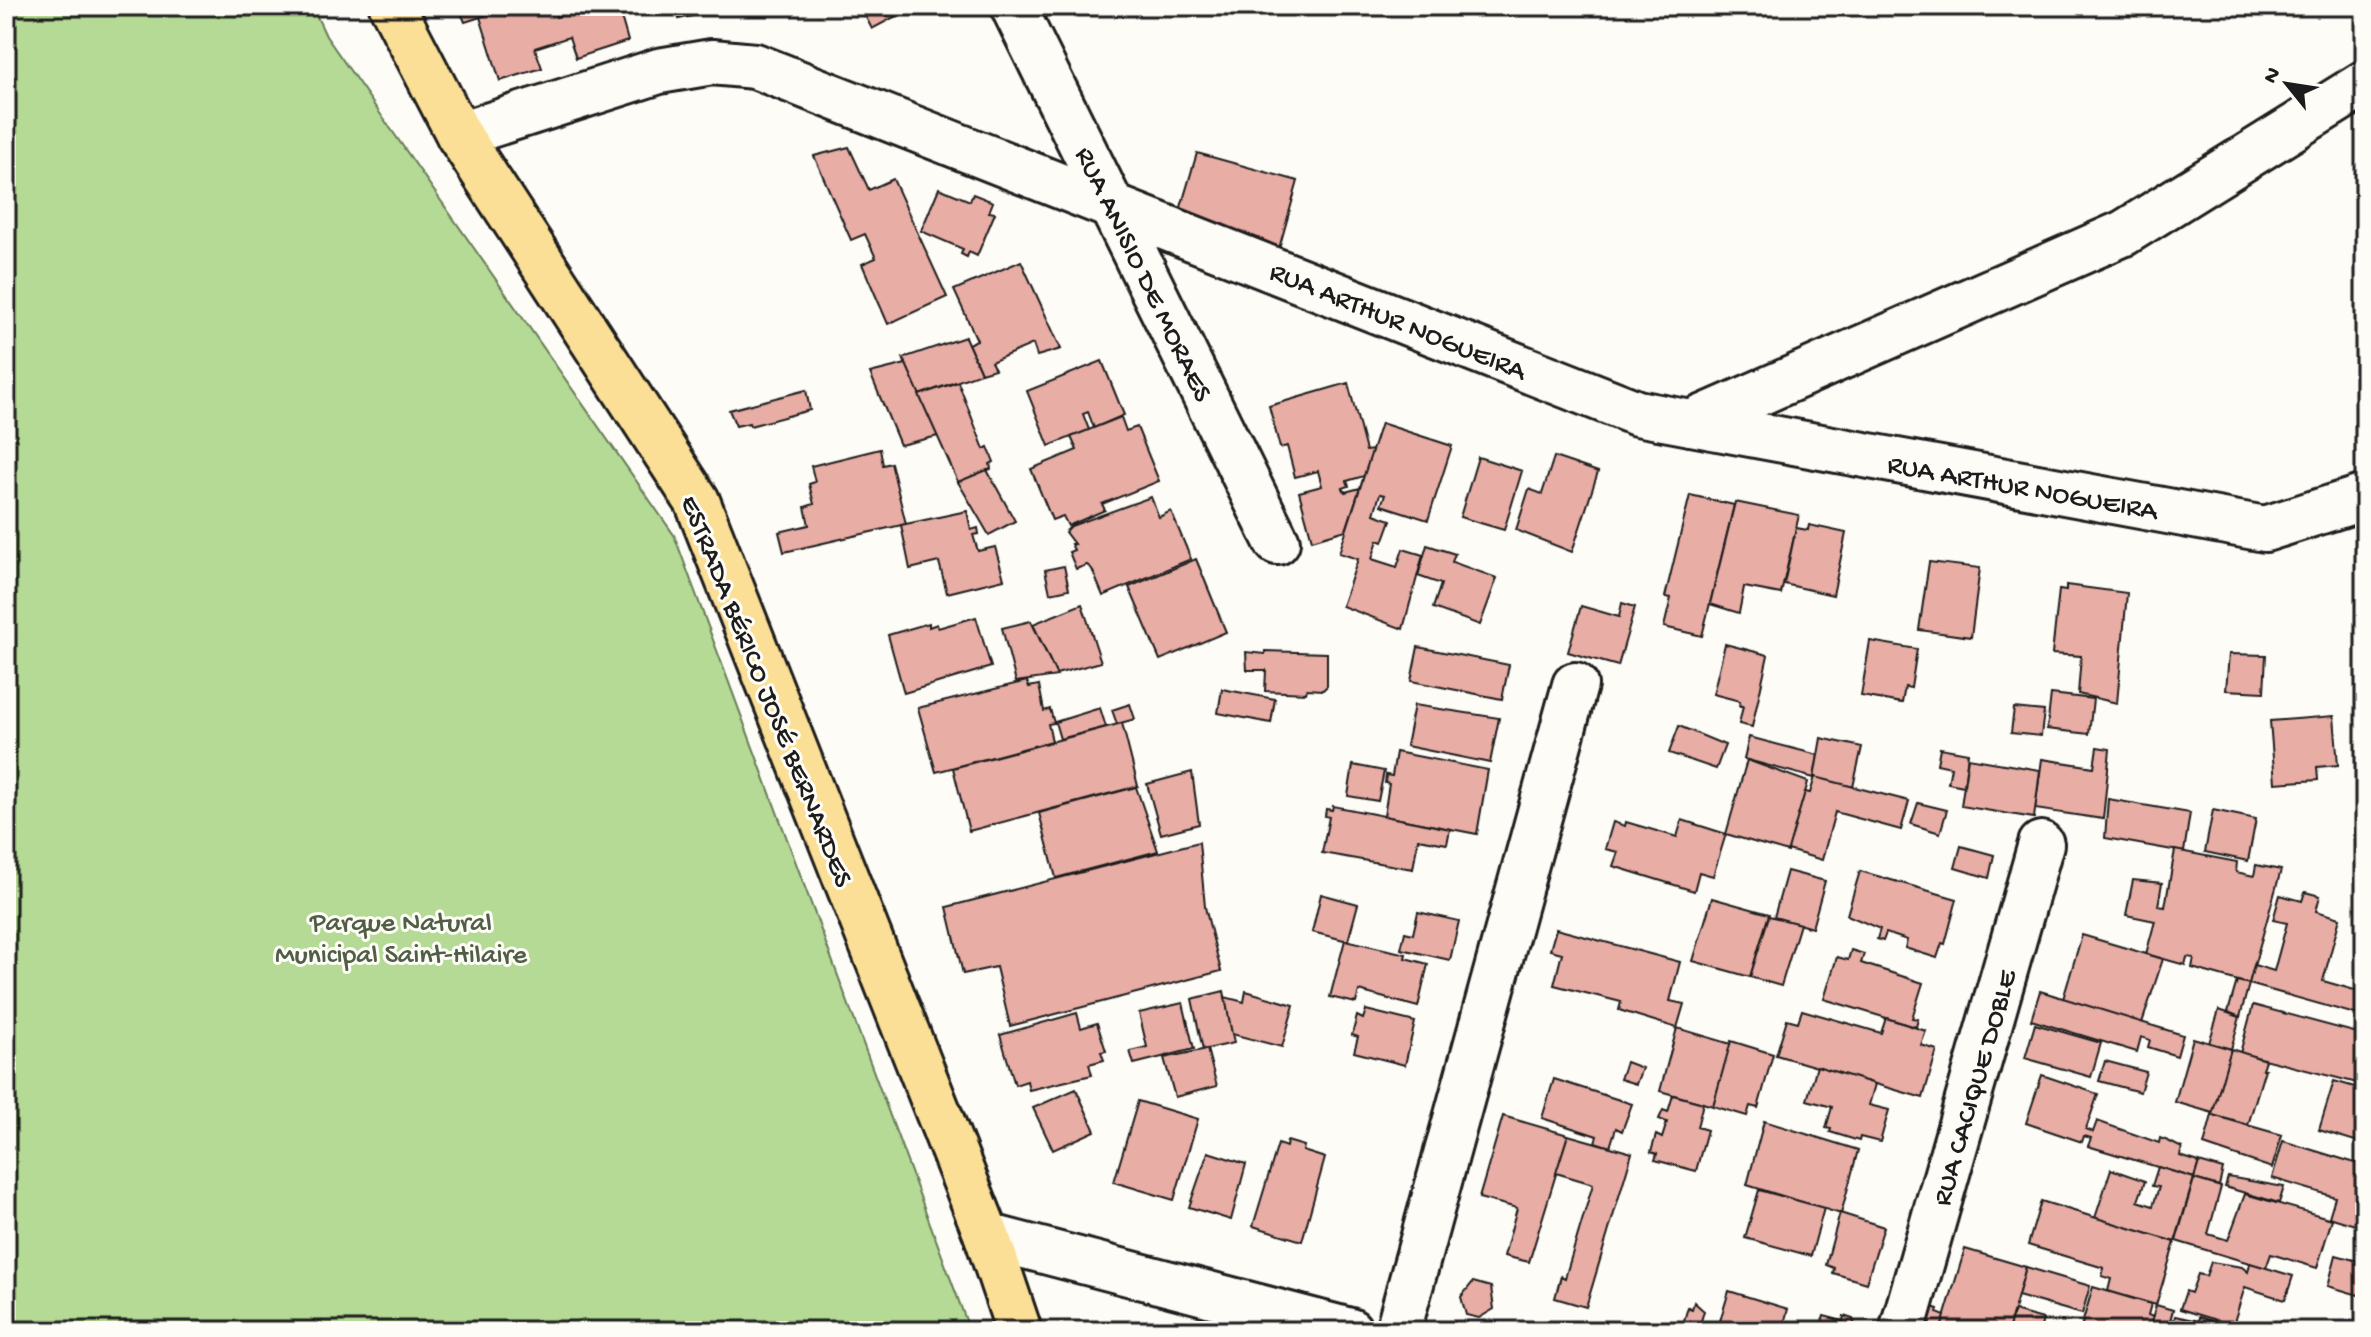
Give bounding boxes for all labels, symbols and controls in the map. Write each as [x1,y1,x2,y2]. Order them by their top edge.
north arrow [2247,44,2327,124]
text: N [2258,63,2288,89]
street label: RUA ANISIO DE MORAES [1066,142,1218,408]
street label: RUA ARTHUR NOGUEIRA [1264,257,1532,390]
street label: RUA ARTHUR NOGUEIRA [1885,449,2161,530]
street label: ESTRADA BÉRICO JOSÉ BERNARDES [671,491,859,892]
park label: Parque Natural Municipal Saint-Hilaire [275,908,528,973]
street label: RUA CACIQUE DOBLE [1927,965,2026,1210]

